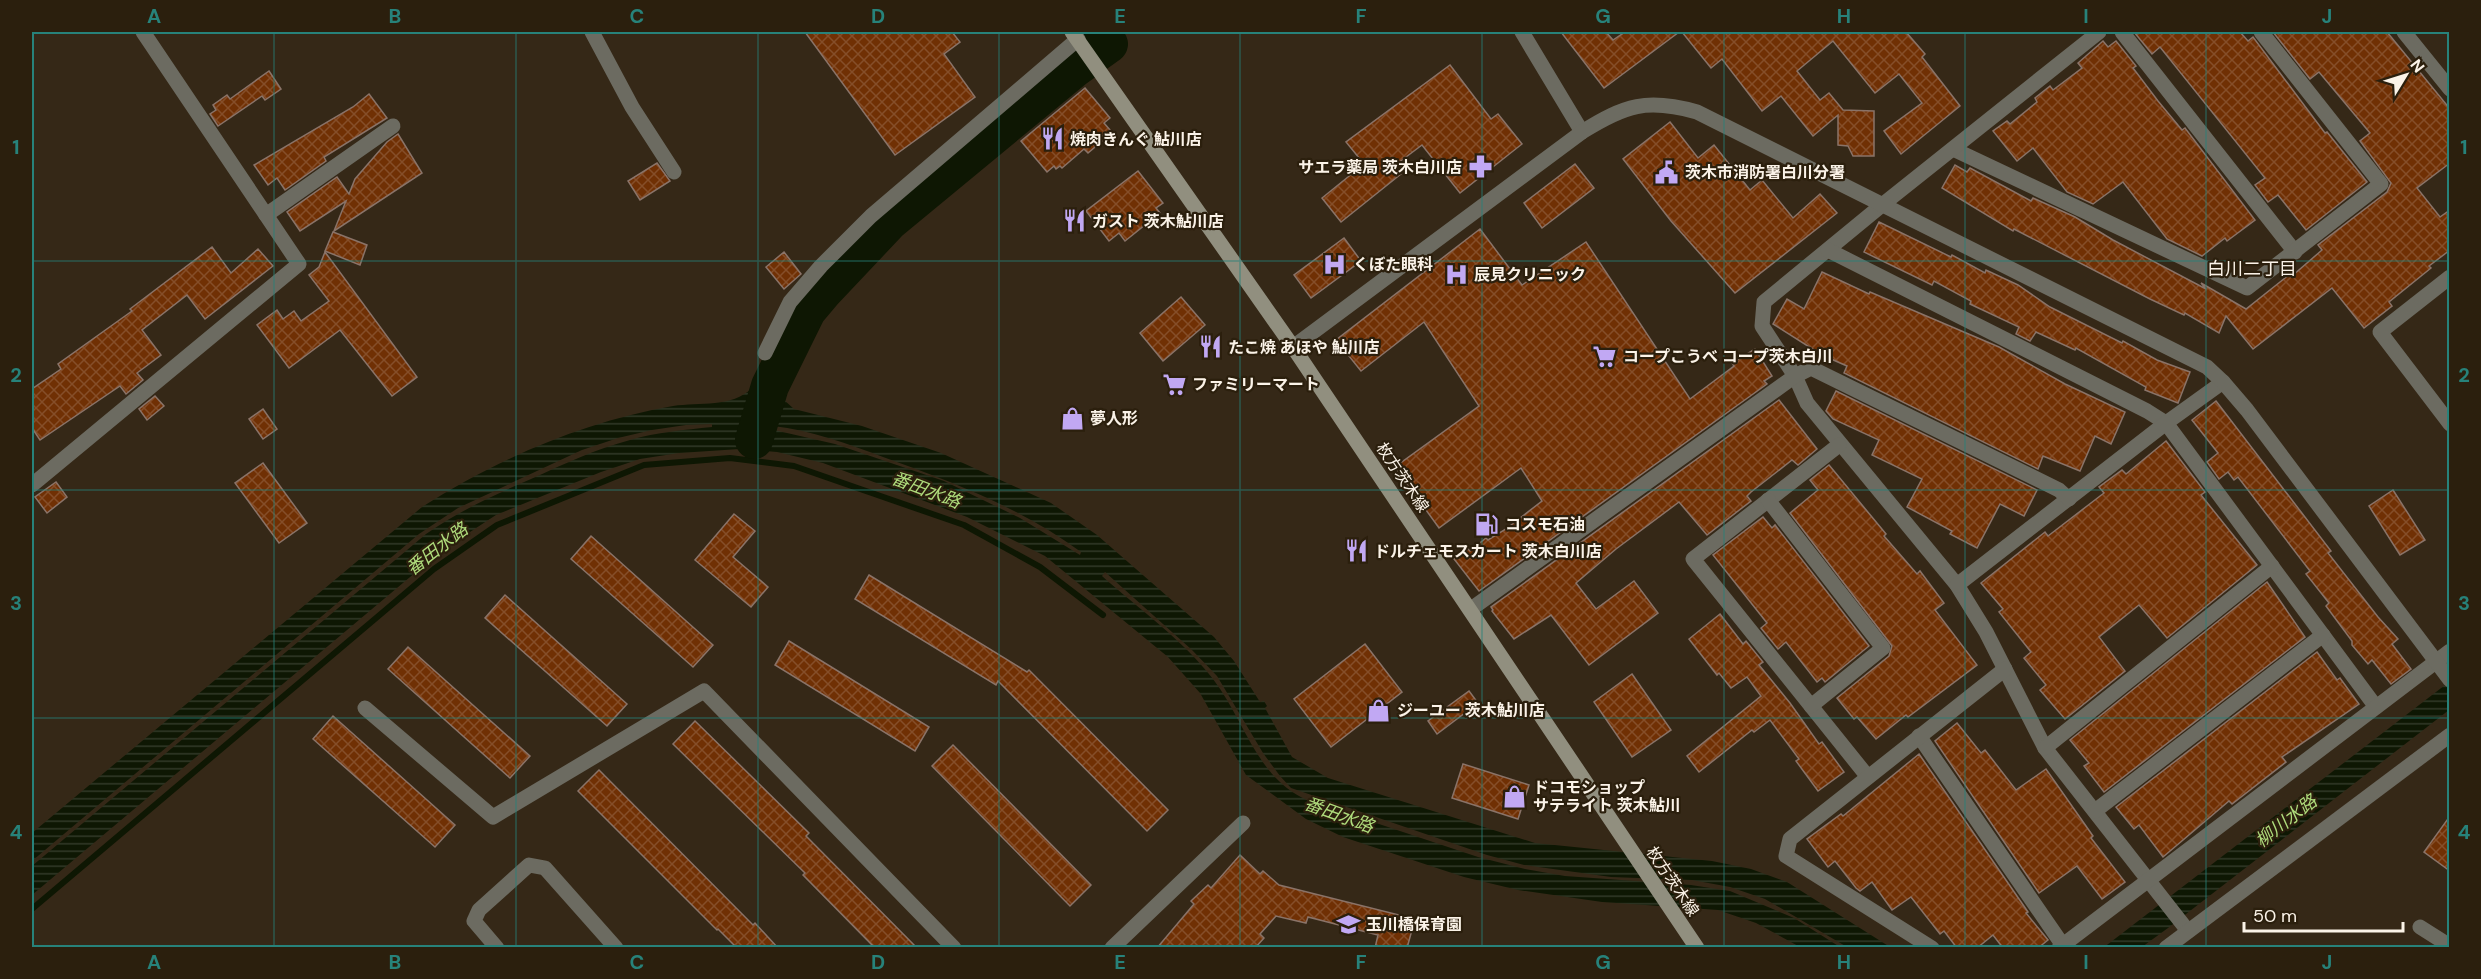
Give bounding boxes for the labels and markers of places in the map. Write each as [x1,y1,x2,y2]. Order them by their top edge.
restaurant icon: 焼肉きんぐ 鮎川店 [1039,126,1065,152]
place label: 焼肉きんぐ 鮎川店 [1070,129,1202,150]
pharmacy icon: サエラ薬局 茨木白川店 [1467,154,1493,180]
place label: サエラ薬局 茨木白川店 [1298,157,1462,178]
public building icon: 茨木市消防署白川分署 [1654,159,1680,185]
place label: 茨木市消防署白川分署 [1685,162,1845,183]
restaurant icon: ガスト 茨木鮎川店 [1061,208,1087,234]
place label: ガスト 茨木鮎川店 [1092,211,1224,232]
hospital icon: くぼた眼科 [1322,251,1348,277]
place label: くぼた眼科 [1353,254,1433,275]
hospital icon: 辰見クリニック [1443,261,1469,287]
place label: 辰見クリニック [1474,264,1586,285]
restaurant icon: たこ焼 あほや 鮎川店 [1197,334,1223,360]
place label: たこ焼 あほや 鮎川店 [1228,337,1380,358]
supermarket icon: コープこうべ コープ茨木白川 [1592,343,1618,369]
place label: コープこうべ コープ茨木白川 [1623,346,1833,367]
supermarket icon: ファミリーマート [1161,371,1187,397]
place label: ファミリーマート [1192,374,1320,395]
shop icon: 夢人形 [1059,405,1085,431]
place label: 夢人形 [1090,408,1138,429]
fuel station icon: コスモ石油 [1474,511,1500,537]
place label: コスモ石油 [1505,514,1585,535]
restaurant icon: ドルチェモスカート 茨木白川店 [1343,538,1369,564]
place label: ドルチェモスカート 茨木白川店 [1374,541,1602,562]
shop icon: ジーユー 茨木鮎川店 [1366,697,1392,723]
place label: ジーユー 茨木鮎川店 [1397,700,1545,721]
place label: ドコモショップ サテライト 茨木鮎川 [1533,777,1681,816]
shop icon: ドコモショップ サテライト 茨木鮎川 [1502,783,1528,809]
school or university icon: 玉川橋保育園 [1335,911,1361,937]
place label: 玉川橋保育園 [1366,914,1462,935]

